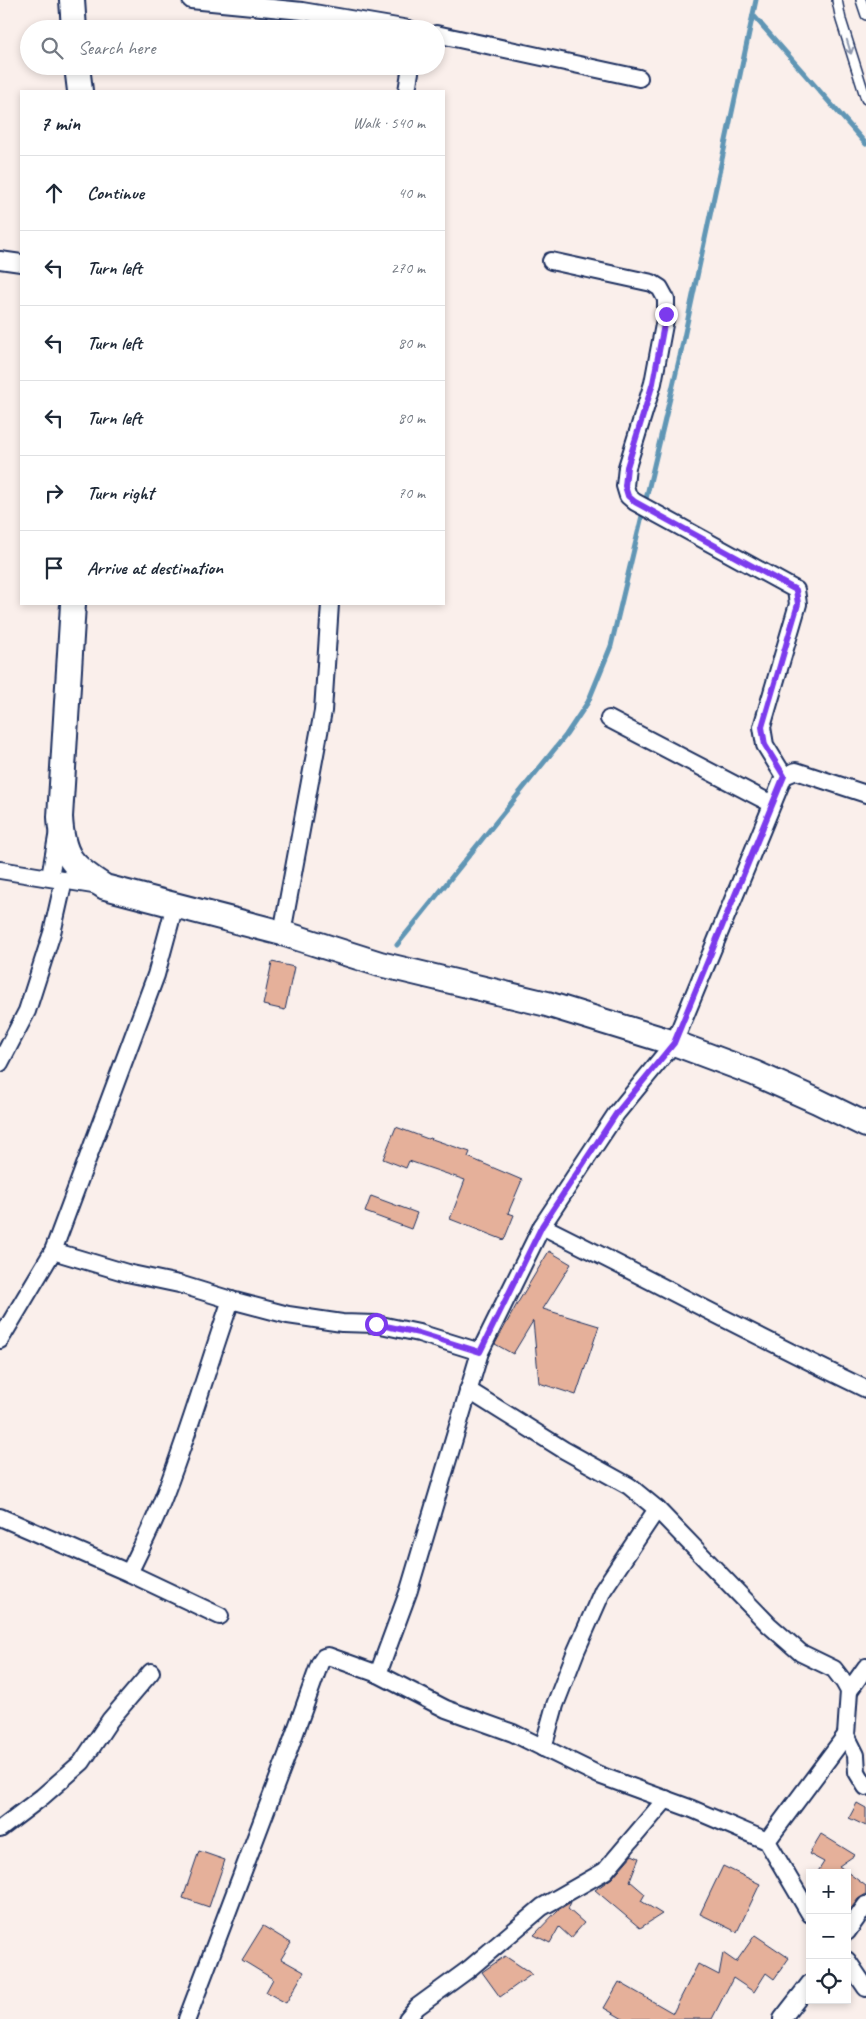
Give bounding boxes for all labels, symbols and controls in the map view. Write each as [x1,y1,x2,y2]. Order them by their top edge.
search box [20,20,445,75]
icon: search [38,34,66,62]
text: Search here [78,36,155,60]
one-way arrow [844,39,854,55]
text: 7 min [40,110,80,136]
text: Walk · 540 m [353,113,425,133]
icon: ahead [40,179,68,207]
text: Continue [87,181,144,205]
text: 40 m [398,183,425,203]
icon: left [40,254,68,282]
text: Turn left [87,256,142,280]
text: 270 m [391,258,425,278]
route end [655,303,678,326]
icon: left [40,329,68,357]
text: Turn left [87,331,142,355]
text: 80 m [398,333,425,353]
icon: left [40,404,68,432]
text: Turn left [87,406,142,430]
text: 80 m [398,408,425,428]
icon: right [40,479,68,507]
text: Turn right [87,481,154,505]
text: 70 m [398,483,425,503]
icon: arrive [40,554,68,582]
text: Arrive at destination [87,556,223,580]
route start [365,1313,388,1336]
map controls [806,1869,851,2004]
button: + [806,1869,851,1914]
button: − [806,1914,851,1959]
button: locate [806,1959,851,2004]

